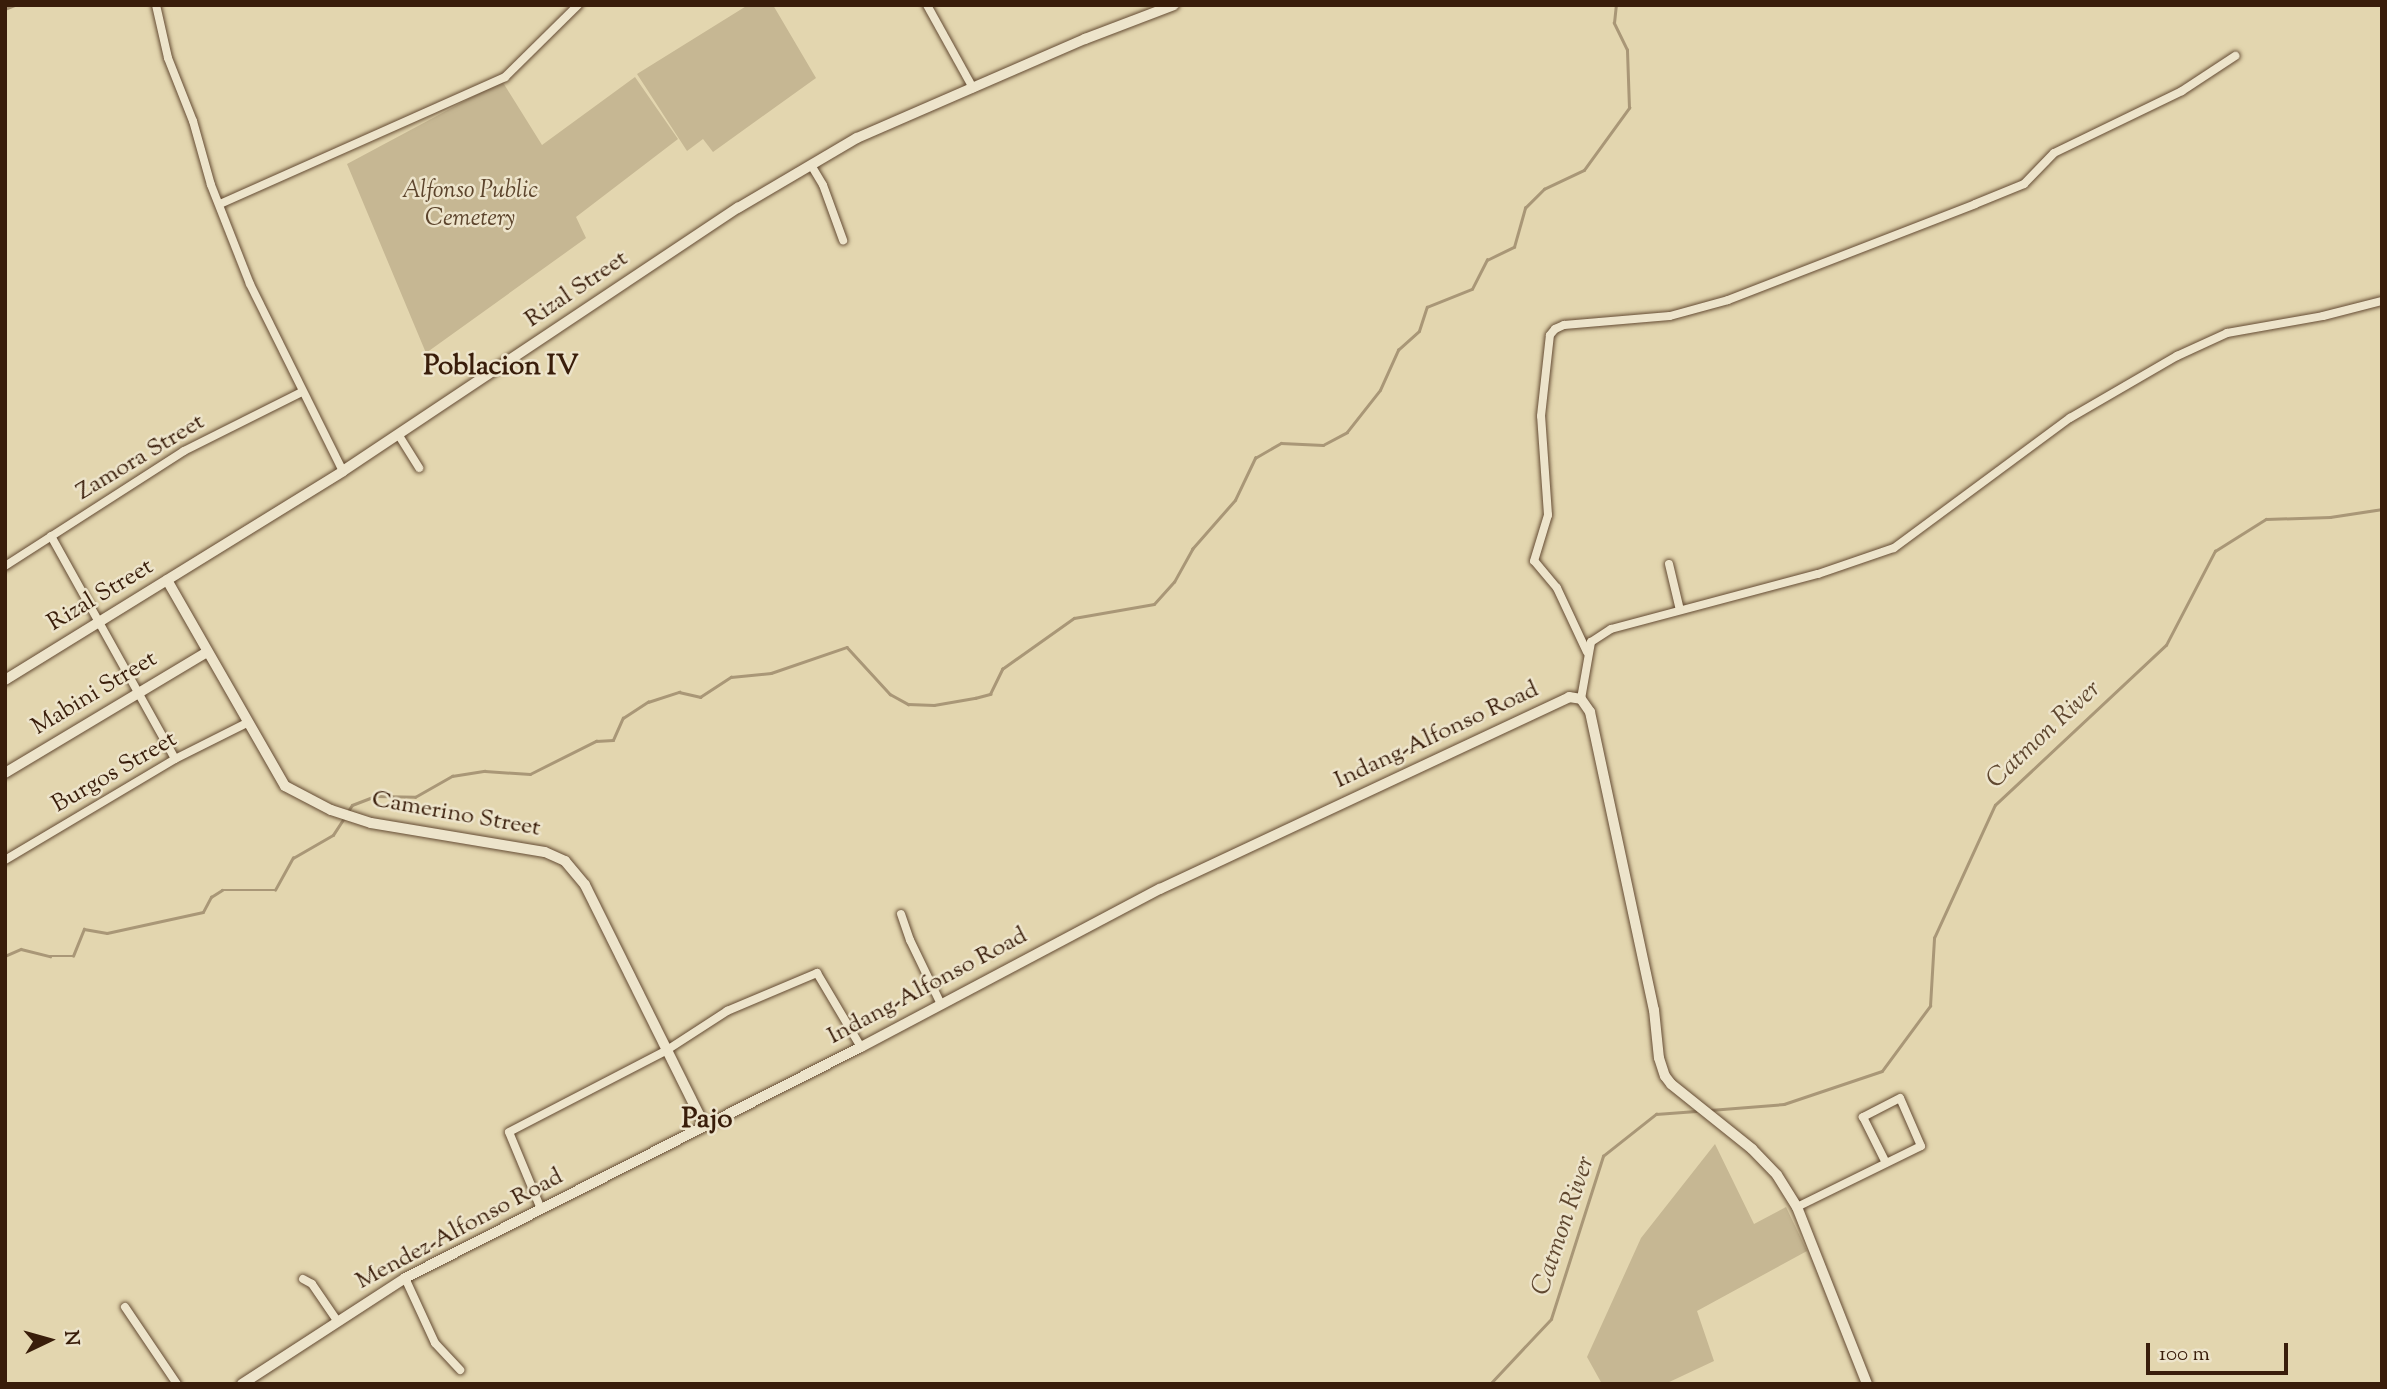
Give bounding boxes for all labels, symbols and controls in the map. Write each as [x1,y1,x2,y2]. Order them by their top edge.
park label: Alfonso Public Cemetery [402,178,538,234]
street label: Rizal Street [520,245,634,335]
district label: Poblacion IV [423,350,579,384]
street label: Zamora Street [72,408,210,508]
street label: Rizal Street [43,553,159,639]
street label: Mabini Street [27,645,163,743]
water label: Catmon River [1980,674,2108,796]
street label: Indang-Alfonso Road [1330,676,1544,796]
street label: Burgos Street [48,726,182,820]
street label: Camerino Street [369,786,543,844]
street label: Indang-Alfonso Road [823,922,1033,1052]
district label: Pajo [681,1103,733,1137]
water label: Catmon River [1526,1152,1602,1300]
street label: Mendez-Alfonso Road [352,1163,568,1297]
north arrow [14,1305,84,1375]
text: N [56,1329,85,1347]
scale bar [2149,1330,2291,1374]
text: 100 m [2159,1340,2210,1370]

